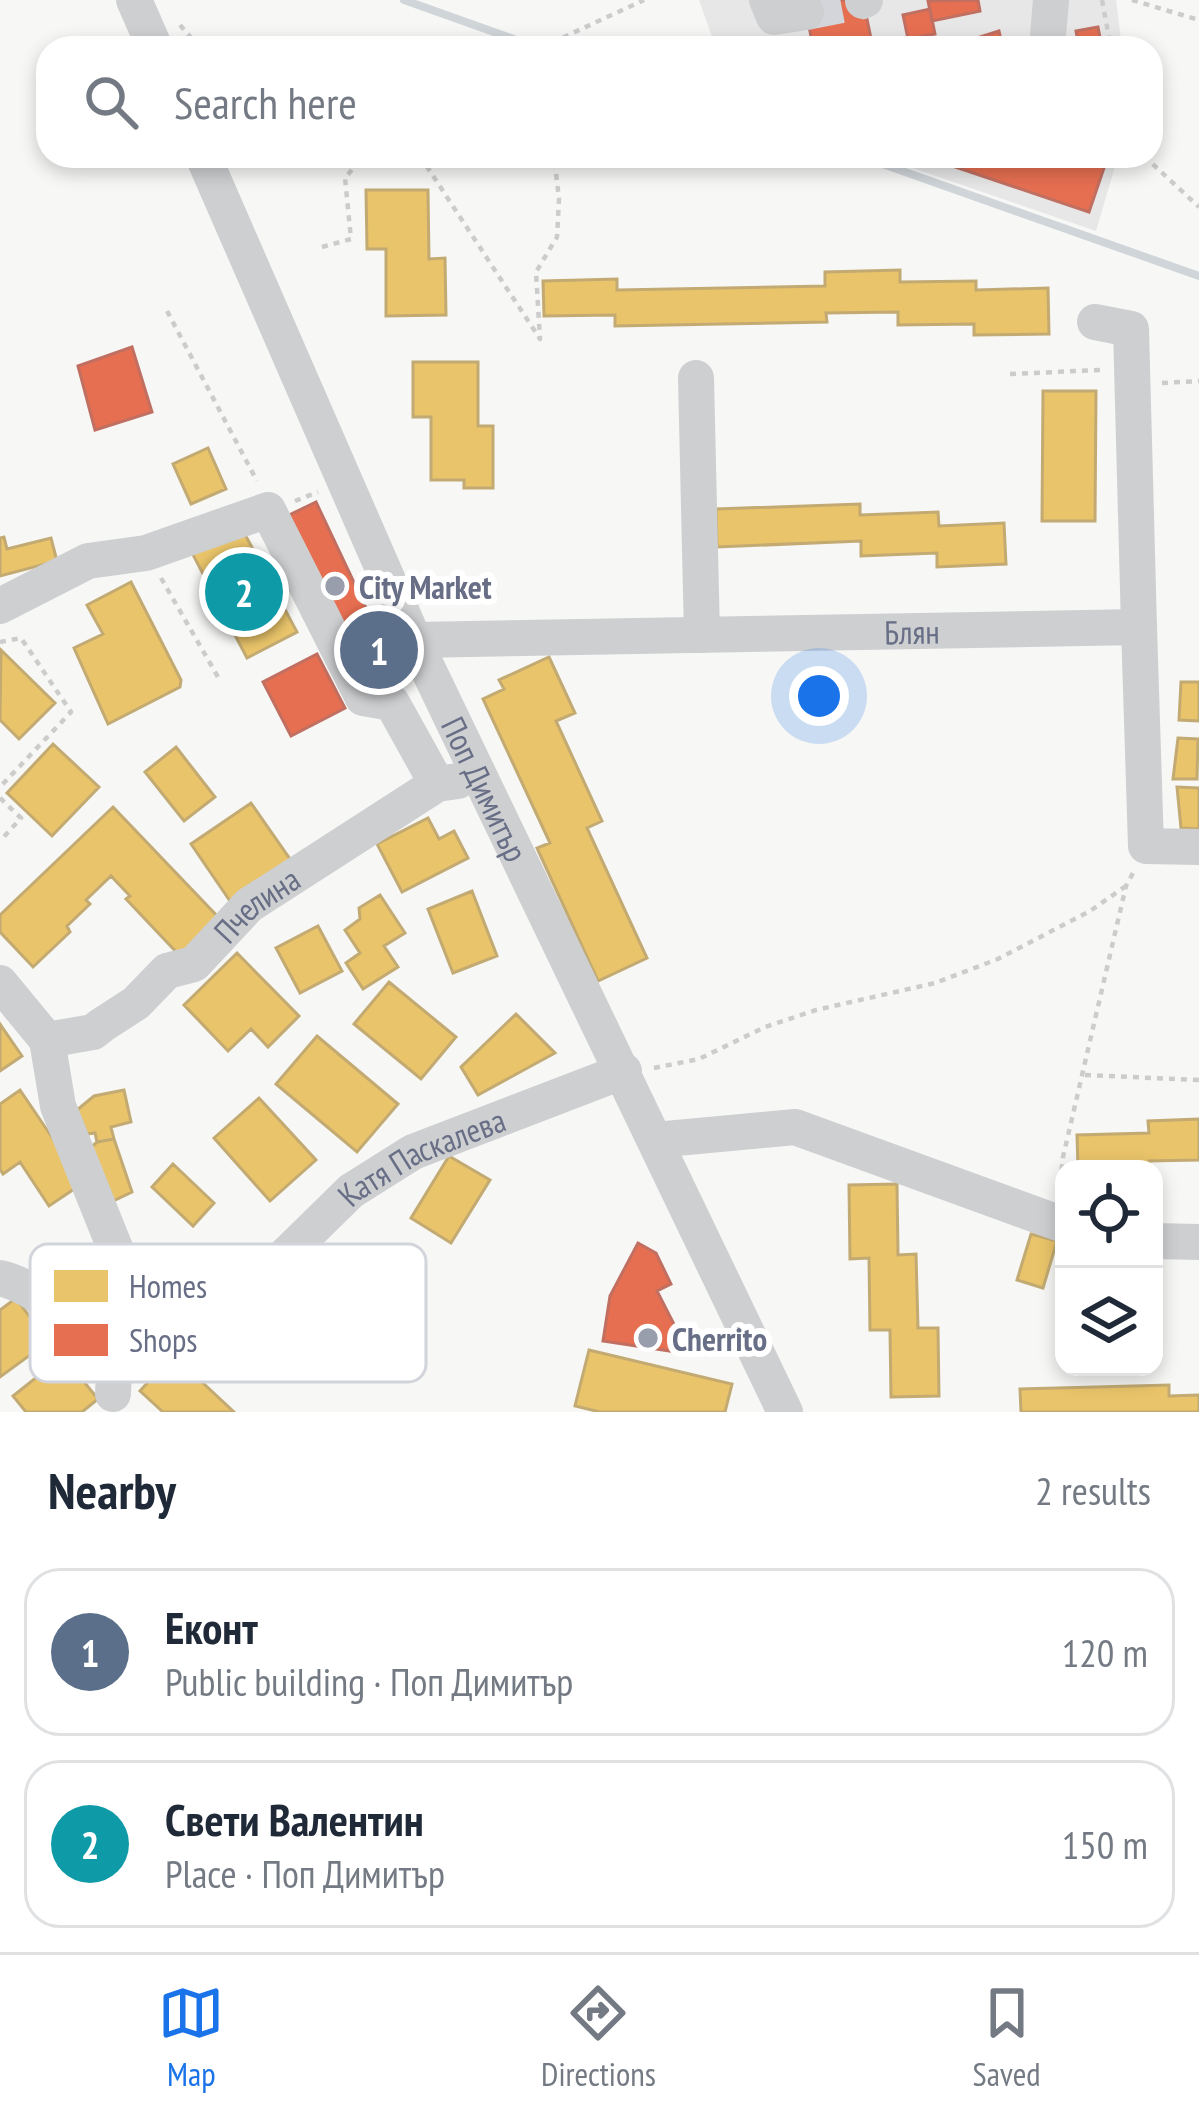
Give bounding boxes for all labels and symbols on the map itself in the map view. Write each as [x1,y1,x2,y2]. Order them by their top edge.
pin: 2 [205,547,283,637]
place label: City Market [359,565,492,608]
marker: City Market [322,573,348,599]
pin: 1 [340,605,418,695]
street label: Блян [884,609,940,653]
your location [789,666,849,726]
street label: Поп Димитър [432,709,538,868]
street label: Пчелина [204,857,308,951]
street label: Катя Паскалева [328,1097,511,1215]
legend [30,1244,426,1382]
text: Homes [129,1264,207,1307]
place label: Cherrito [672,1317,767,1360]
text: Shops [129,1318,197,1361]
marker: Cherrito [635,1325,661,1351]

